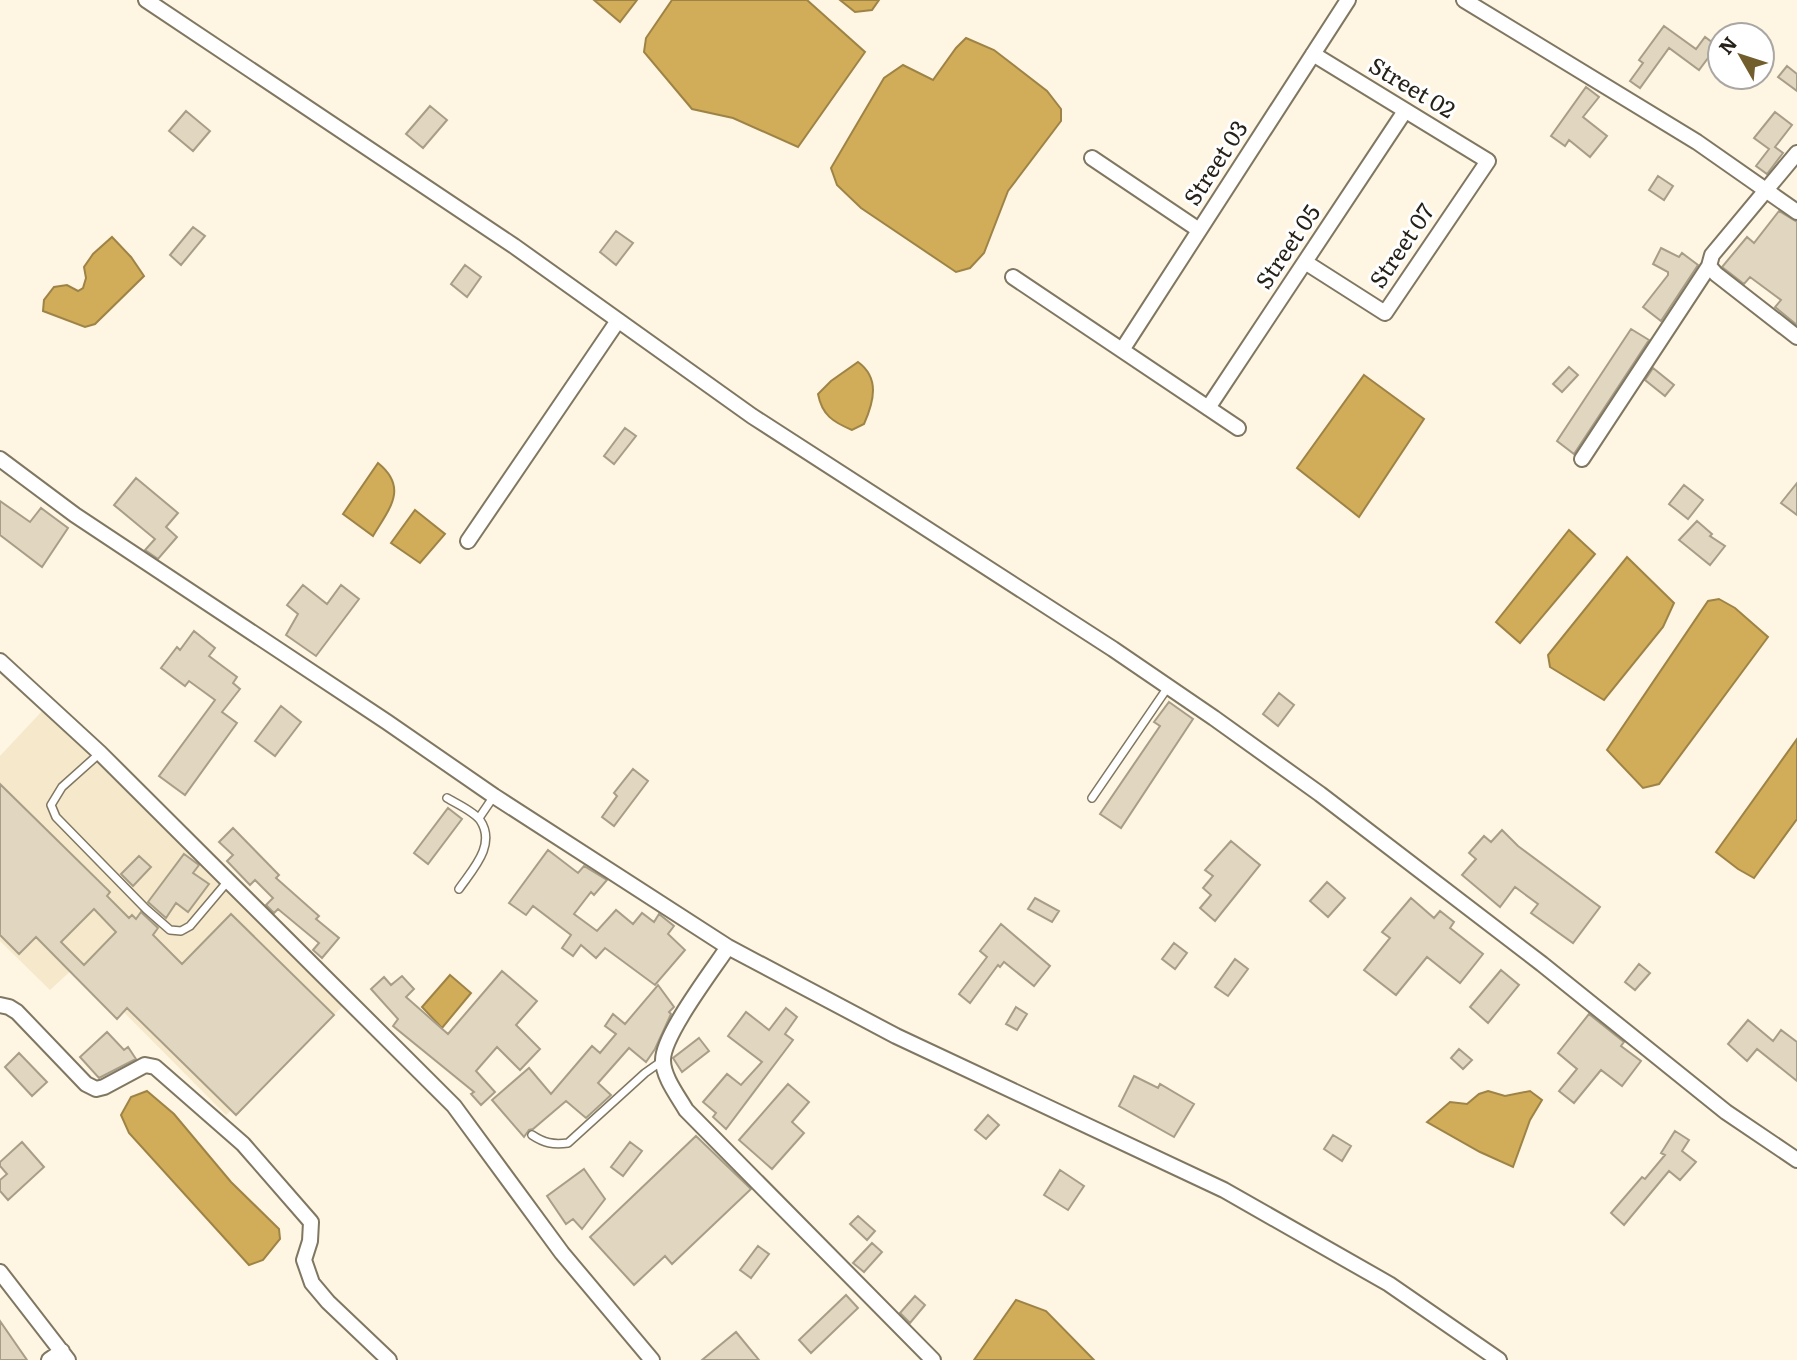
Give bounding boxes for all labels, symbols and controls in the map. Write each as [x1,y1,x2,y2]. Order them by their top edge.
north arrow [1706,21,1776,91]
text: N [1711,30,1743,60]
street label: Street 02 [1363,47,1463,125]
street label: Street 03 [1174,112,1255,211]
street label: Street 07 [1360,196,1441,294]
street label: Street 05 [1246,197,1327,295]

